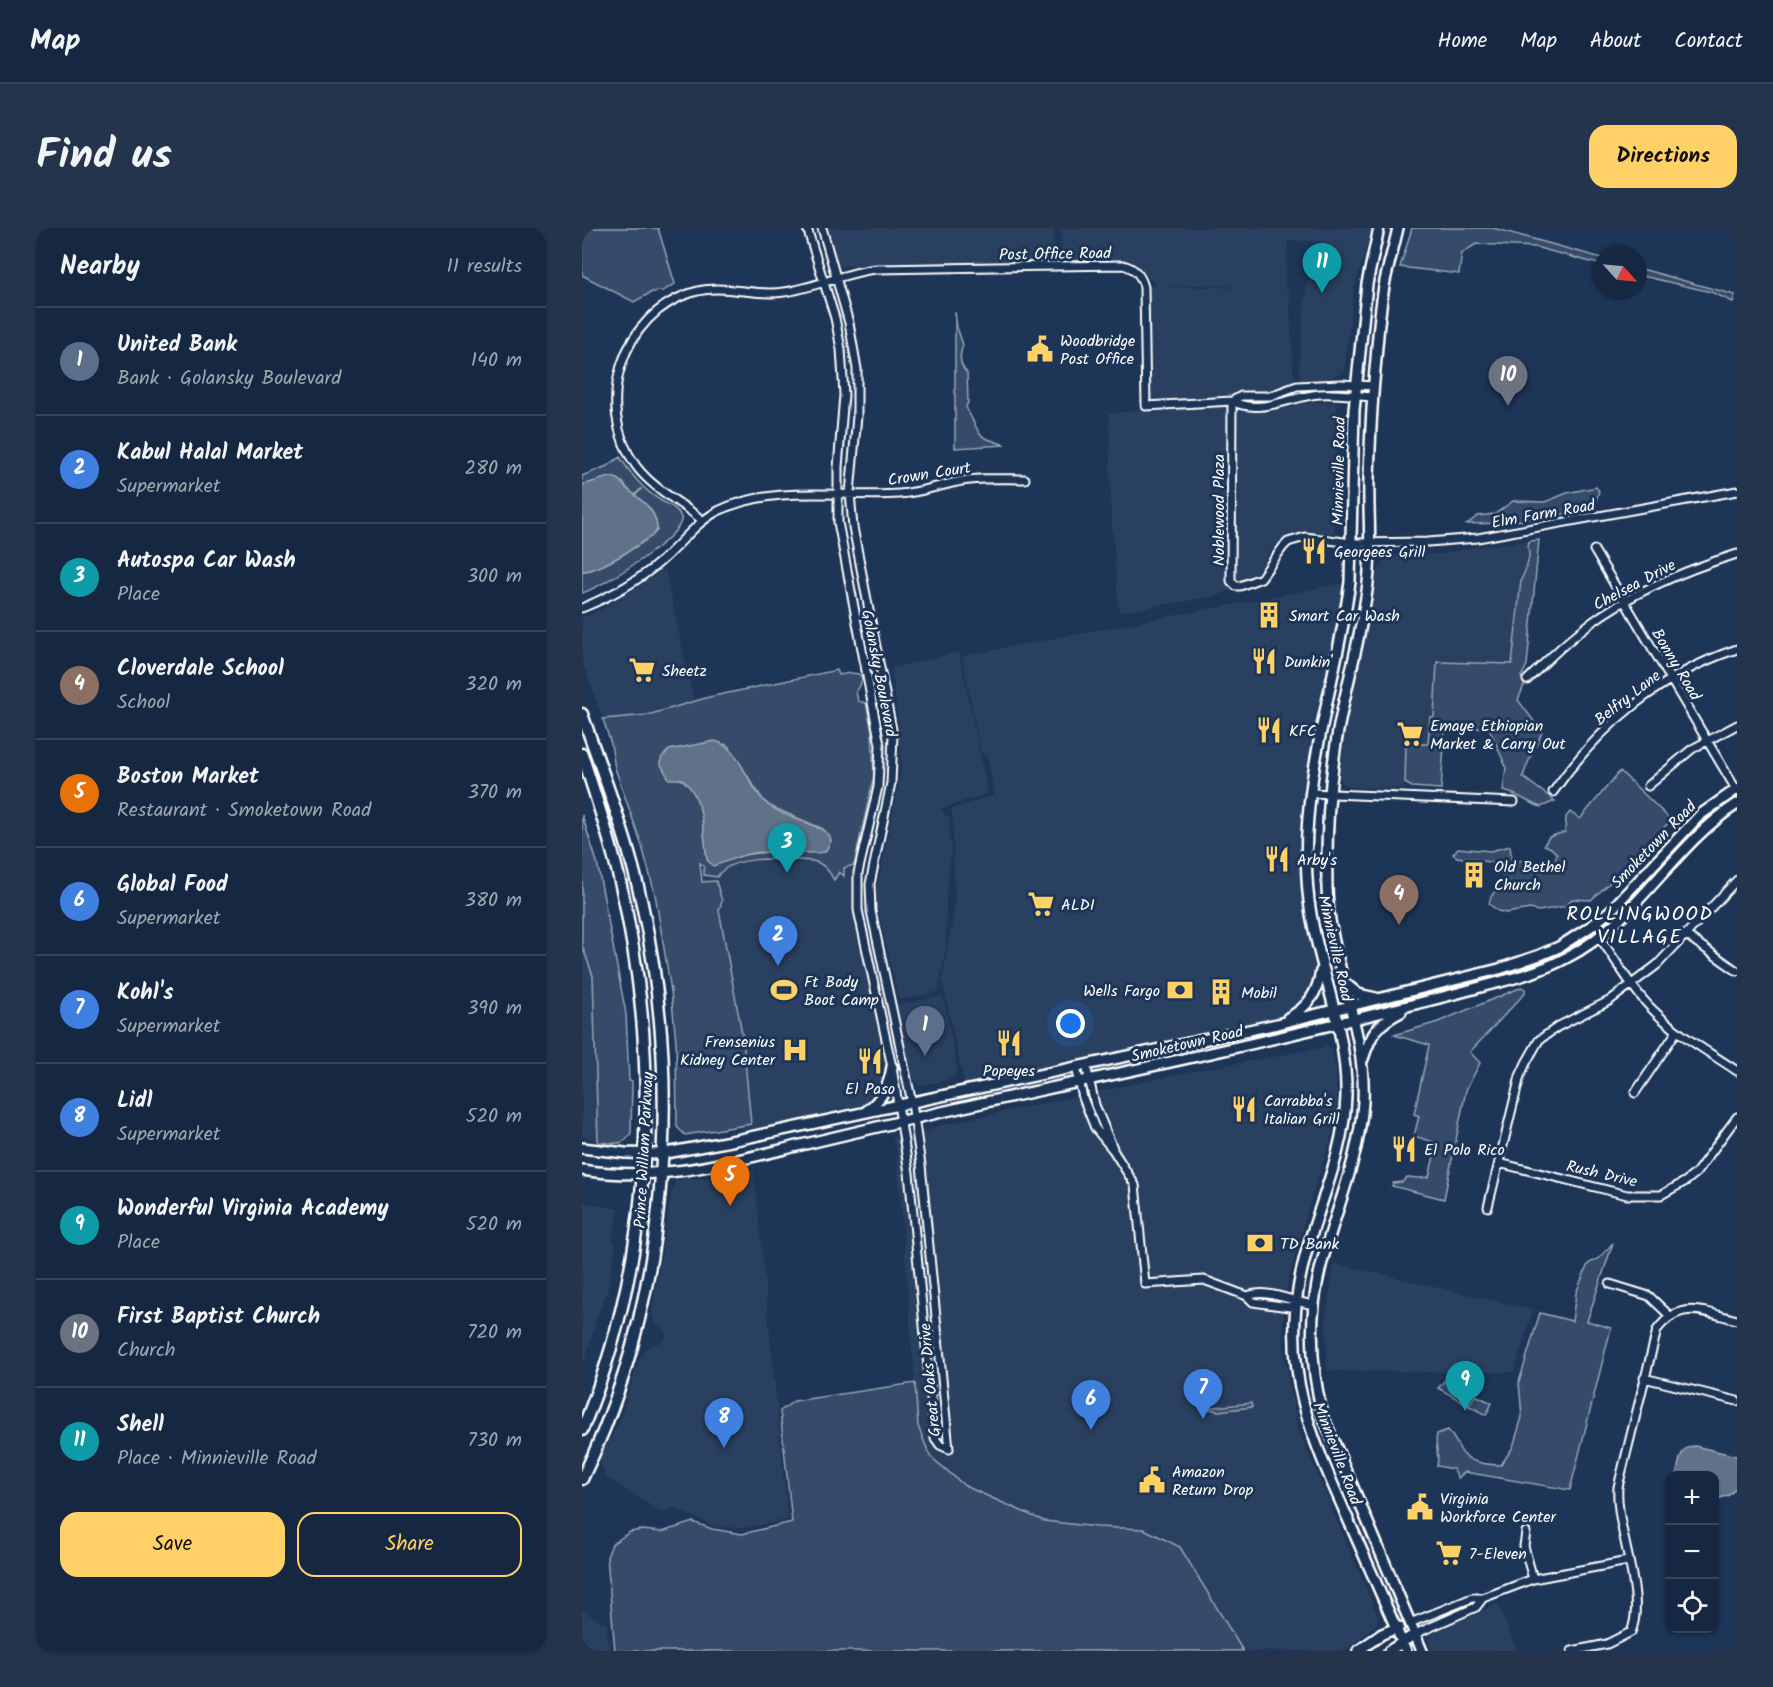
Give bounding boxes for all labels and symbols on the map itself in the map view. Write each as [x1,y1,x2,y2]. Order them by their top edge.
street label: Post Office Road [999,241,1112,268]
pin: 11 [1302,244,1342,293]
north arrow [1593,246,1647,300]
place label: Woodbridge Post Office [1060,329,1135,372]
public building icon: Woodbridge Post Office [1025,334,1055,364]
pin: 10 [1488,356,1528,406]
street label: Minnieville Road [1326,416,1353,526]
street label: Noblewood Plaza [1207,454,1232,566]
street label: Crown Court [886,455,973,493]
street label: Elm Farm Road [1489,493,1598,536]
restaurant icon: Georgees Grill [1299,536,1329,566]
place label: Georgees Grill [1334,540,1426,565]
street label: Chelsea Drive [1589,553,1681,618]
building icon: Smart Car Wash [1254,600,1284,630]
place label: Smart Car Wash [1289,604,1400,629]
street label: Golansky Boulevard [854,608,903,740]
street label: Bonny Road [1644,624,1708,707]
restaurant icon: Dunkin' [1249,646,1279,676]
place label: Dunkin' [1284,650,1333,675]
supermarket icon: Sheetz [627,655,657,685]
place label: Sheetz [662,659,707,684]
street label: Belfry Lane [1589,664,1667,732]
place label: Emaye Ethiopian Market & Carry Out [1430,714,1567,757]
restaurant icon: KFC [1254,715,1284,745]
place label: KFC [1289,719,1316,744]
supermarket icon: Emaye Ethiopian Market & Carry Out [1395,719,1425,749]
street label: Smoketown Road [1605,794,1704,895]
pin: 3 [768,824,806,873]
restaurant icon: Arby's [1262,844,1292,874]
place label: Arby's [1297,848,1337,873]
place label: Old Bethel Church [1494,855,1565,898]
building icon: Old Bethel Church [1459,860,1489,890]
pin: 4 [1380,876,1418,925]
supermarket icon: ALDI [1026,889,1056,919]
place label: ALDI [1061,893,1095,918]
street label: Minnieville Road [1310,893,1359,1005]
district label: ROLLINGWOOD VILLAGE [1566,899,1714,954]
pin: 2 [758,916,798,966]
place label: Ft Body Boot Camp [804,970,879,1013]
sports icon: Ft Body Boot Camp [769,975,799,1005]
bank icon: Wells Fargo [1165,975,1195,1005]
building icon: Mobil [1206,977,1236,1007]
place label: Wells Fargo [1083,979,1160,1004]
place label: Mobil [1241,981,1277,1006]
pin: 1 [906,1006,944,1056]
your location [1056,1009,1085,1038]
street label: Smoketown Road [1129,1019,1247,1070]
restaurant icon: Popeyes [994,1028,1024,1058]
place label: Frensenius Kidney Center [680,1030,777,1073]
hospital icon: Frensenius Kidney Center [780,1035,810,1065]
restaurant icon: El Paso [855,1046,885,1076]
place label: Popeyes [983,1059,1035,1084]
street label: Prince William Parkway [628,1071,661,1229]
place label: El Paso [845,1077,895,1102]
place label: Carrabba's Italian Grill [1264,1089,1340,1132]
restaurant icon: Carrabba's Italian Grill [1229,1094,1259,1124]
restaurant icon: El Polo Rico [1389,1134,1419,1164]
place label: El Polo Rico [1424,1138,1505,1163]
street label: Rush Drive [1564,1154,1640,1195]
pin: 5 [710,1156,750,1206]
bank icon: TD Bank [1245,1228,1275,1258]
place label: TD Bank [1280,1232,1340,1257]
street label: Great Oaks Drive [913,1322,948,1438]
pin: 9 [1446,1362,1484,1411]
pin: 7 [1184,1370,1222,1419]
pin: 6 [1072,1380,1110,1430]
pin: 8 [704,1398,744,1448]
street label: Minnieville Road [1305,1398,1368,1510]
place label: Amazon Return Drop [1172,1460,1254,1503]
public building icon: Amazon Return Drop [1137,1465,1167,1495]
place label: Virginia Workforce Center [1440,1487,1558,1530]
public building icon: Virginia Workforce Center [1405,1492,1435,1522]
supermarket icon: 7-Eleven [1434,1538,1464,1568]
place label: 7-Eleven [1469,1542,1527,1567]

